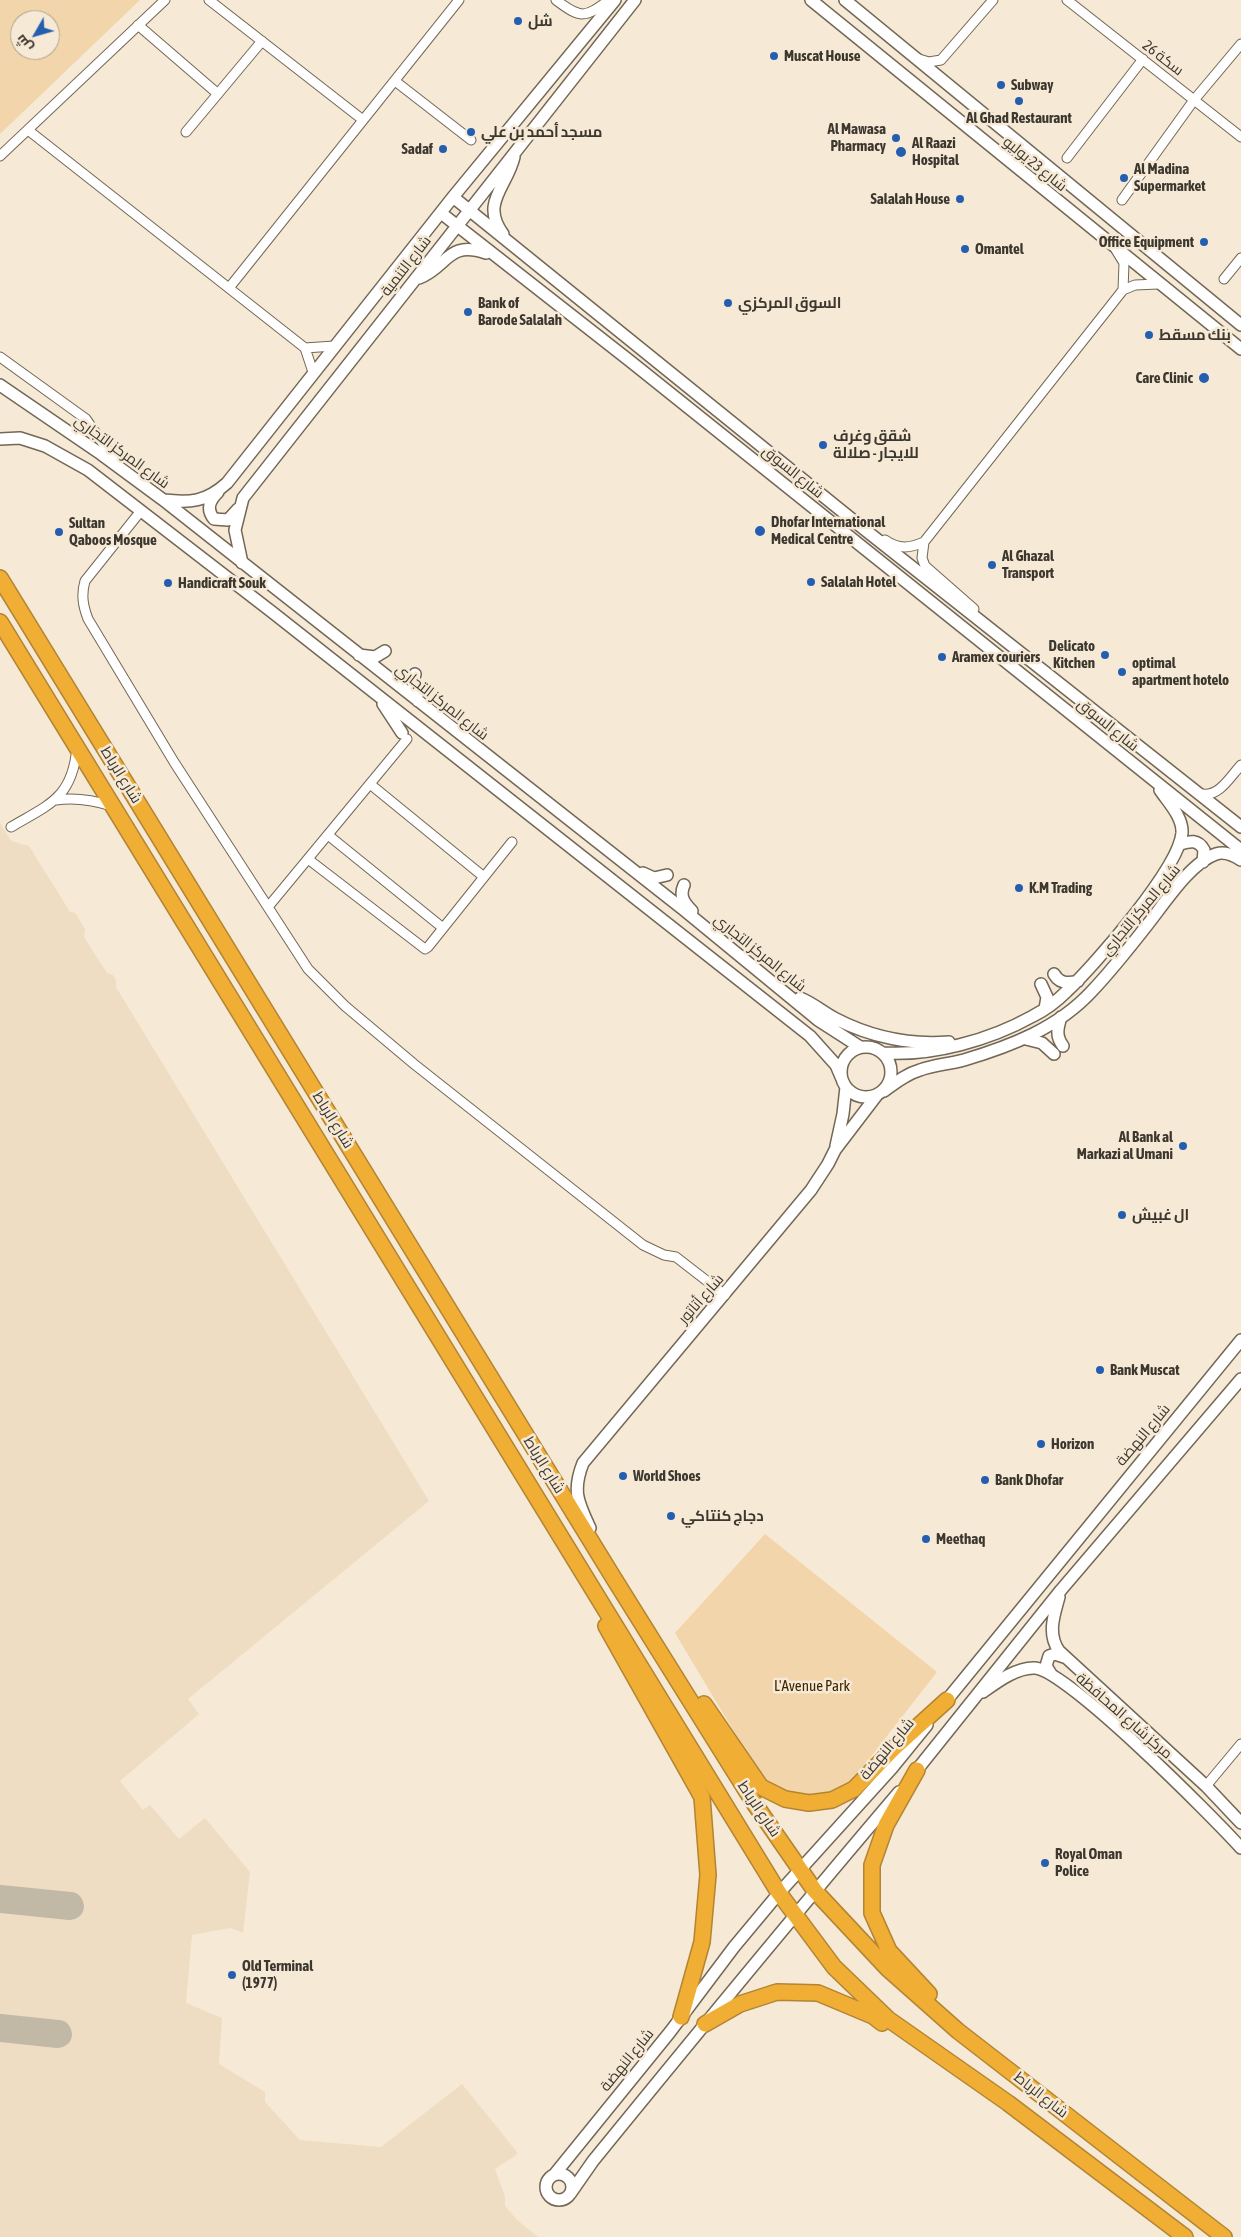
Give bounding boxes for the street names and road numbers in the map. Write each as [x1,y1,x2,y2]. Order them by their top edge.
street label: سكة 26 [1139,36,1187,80]
street label: شارع 23 يوليو [999,133,1071,195]
street label: شارع التنمية [377,232,435,300]
street label: شارع المركز التجاري [71,411,173,493]
street label: شارع السوق [759,442,827,502]
street label: شارع المركز التجاري [392,660,492,744]
street label: شارع السوق [1074,695,1142,755]
street label: شارع الرباط [97,743,145,807]
street label: شارع المركز التجاري [1098,861,1184,959]
street label: شارع المركز التجاري [710,910,810,996]
street label: شارع الرباط [309,1088,357,1152]
street label: شارع أتاتور [674,1270,728,1328]
street label: شارع النهضة [1112,1400,1174,1470]
street label: شارع الرباط [520,1433,568,1497]
street label: مركز شارع المحافظة [1072,1669,1176,1763]
street label: شارع النهضة [856,1714,918,1784]
street label: شارع الرباط [734,1778,784,1840]
street label: شارع النهضة [596,2025,658,2095]
street label: شارع الرباط [1010,2068,1072,2122]

